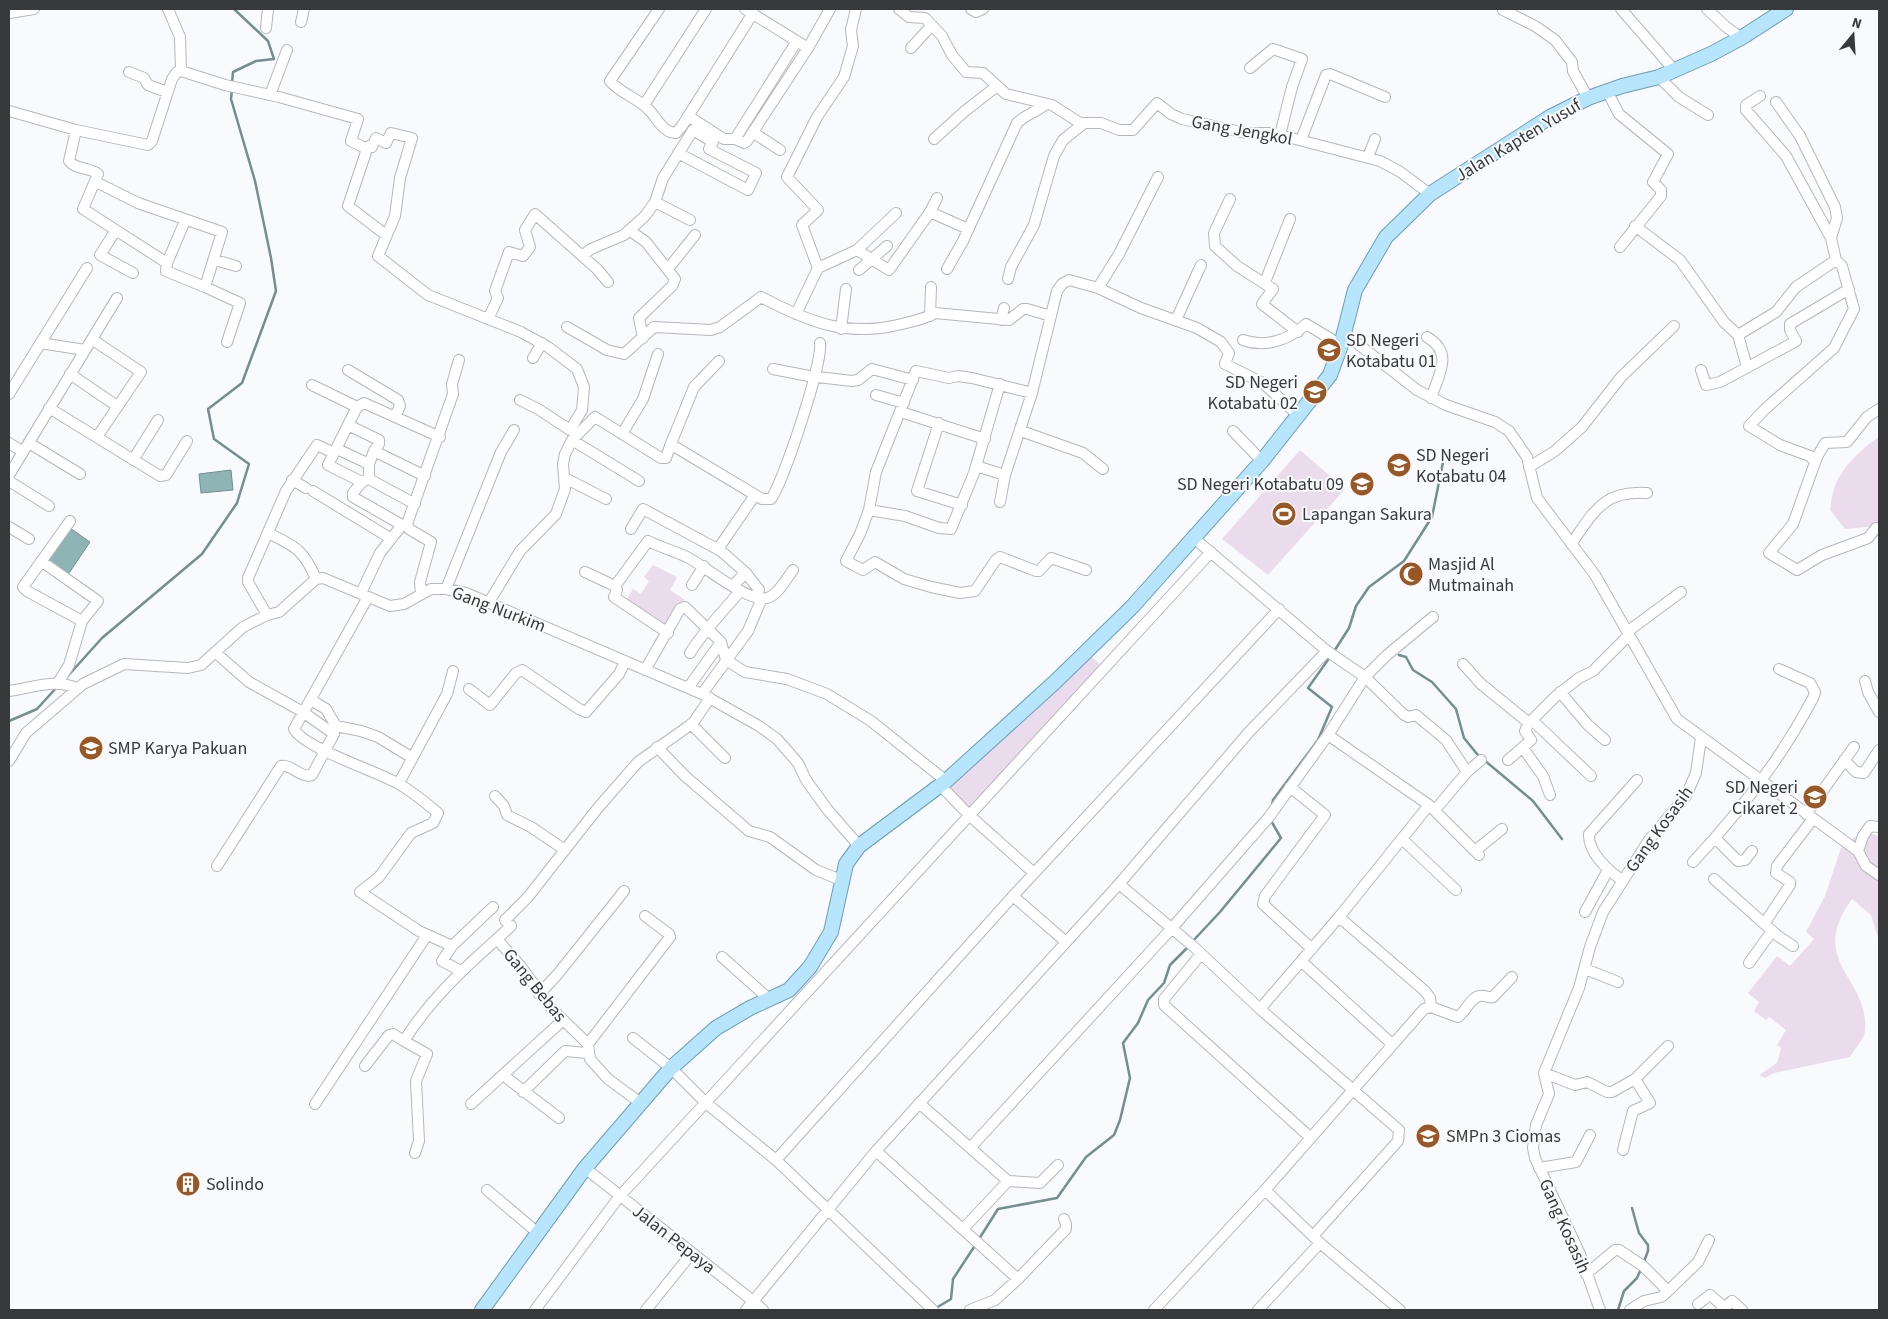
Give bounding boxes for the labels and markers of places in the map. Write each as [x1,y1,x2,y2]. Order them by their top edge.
place label: SD Negeri Kotabatu 01 [1346,328,1436,374]
school or university icon: SD Negeri Kotabatu 01 [1316,337,1342,363]
place label: SD Negeri Kotabatu 02 [1208,370,1298,416]
school or university icon: SD Negeri Kotabatu 02 [1302,379,1328,405]
place label: SD Negeri Kotabatu 04 [1416,443,1506,489]
school or university icon: SD Negeri Kotabatu 04 [1386,452,1412,478]
school or university icon: SD Negeri Kotabatu 09 [1349,471,1375,497]
place label: SD Negeri Kotabatu 09 [1177,472,1344,497]
sports icon: Lapangan Sakura [1271,501,1297,527]
place label: Lapangan Sakura [1302,502,1432,527]
place label: Masjid Al Mutmainah [1428,552,1514,598]
mosque icon: Masjid Al Mutmainah [1398,561,1424,587]
school or university icon: SMP Karya Pakuan [78,735,104,761]
place label: SMP Karya Pakuan [108,736,247,761]
place label: SD Negeri Cikaret 2 [1725,775,1798,821]
school or university icon: SD Negeri Cikaret 2 [1802,784,1828,810]
school or university icon: SMPn 3 Ciomas [1415,1123,1441,1149]
place label: SMPn 3 Ciomas [1446,1124,1561,1149]
building icon: Solindo [175,1171,201,1197]
place label: Solindo [206,1172,264,1197]

